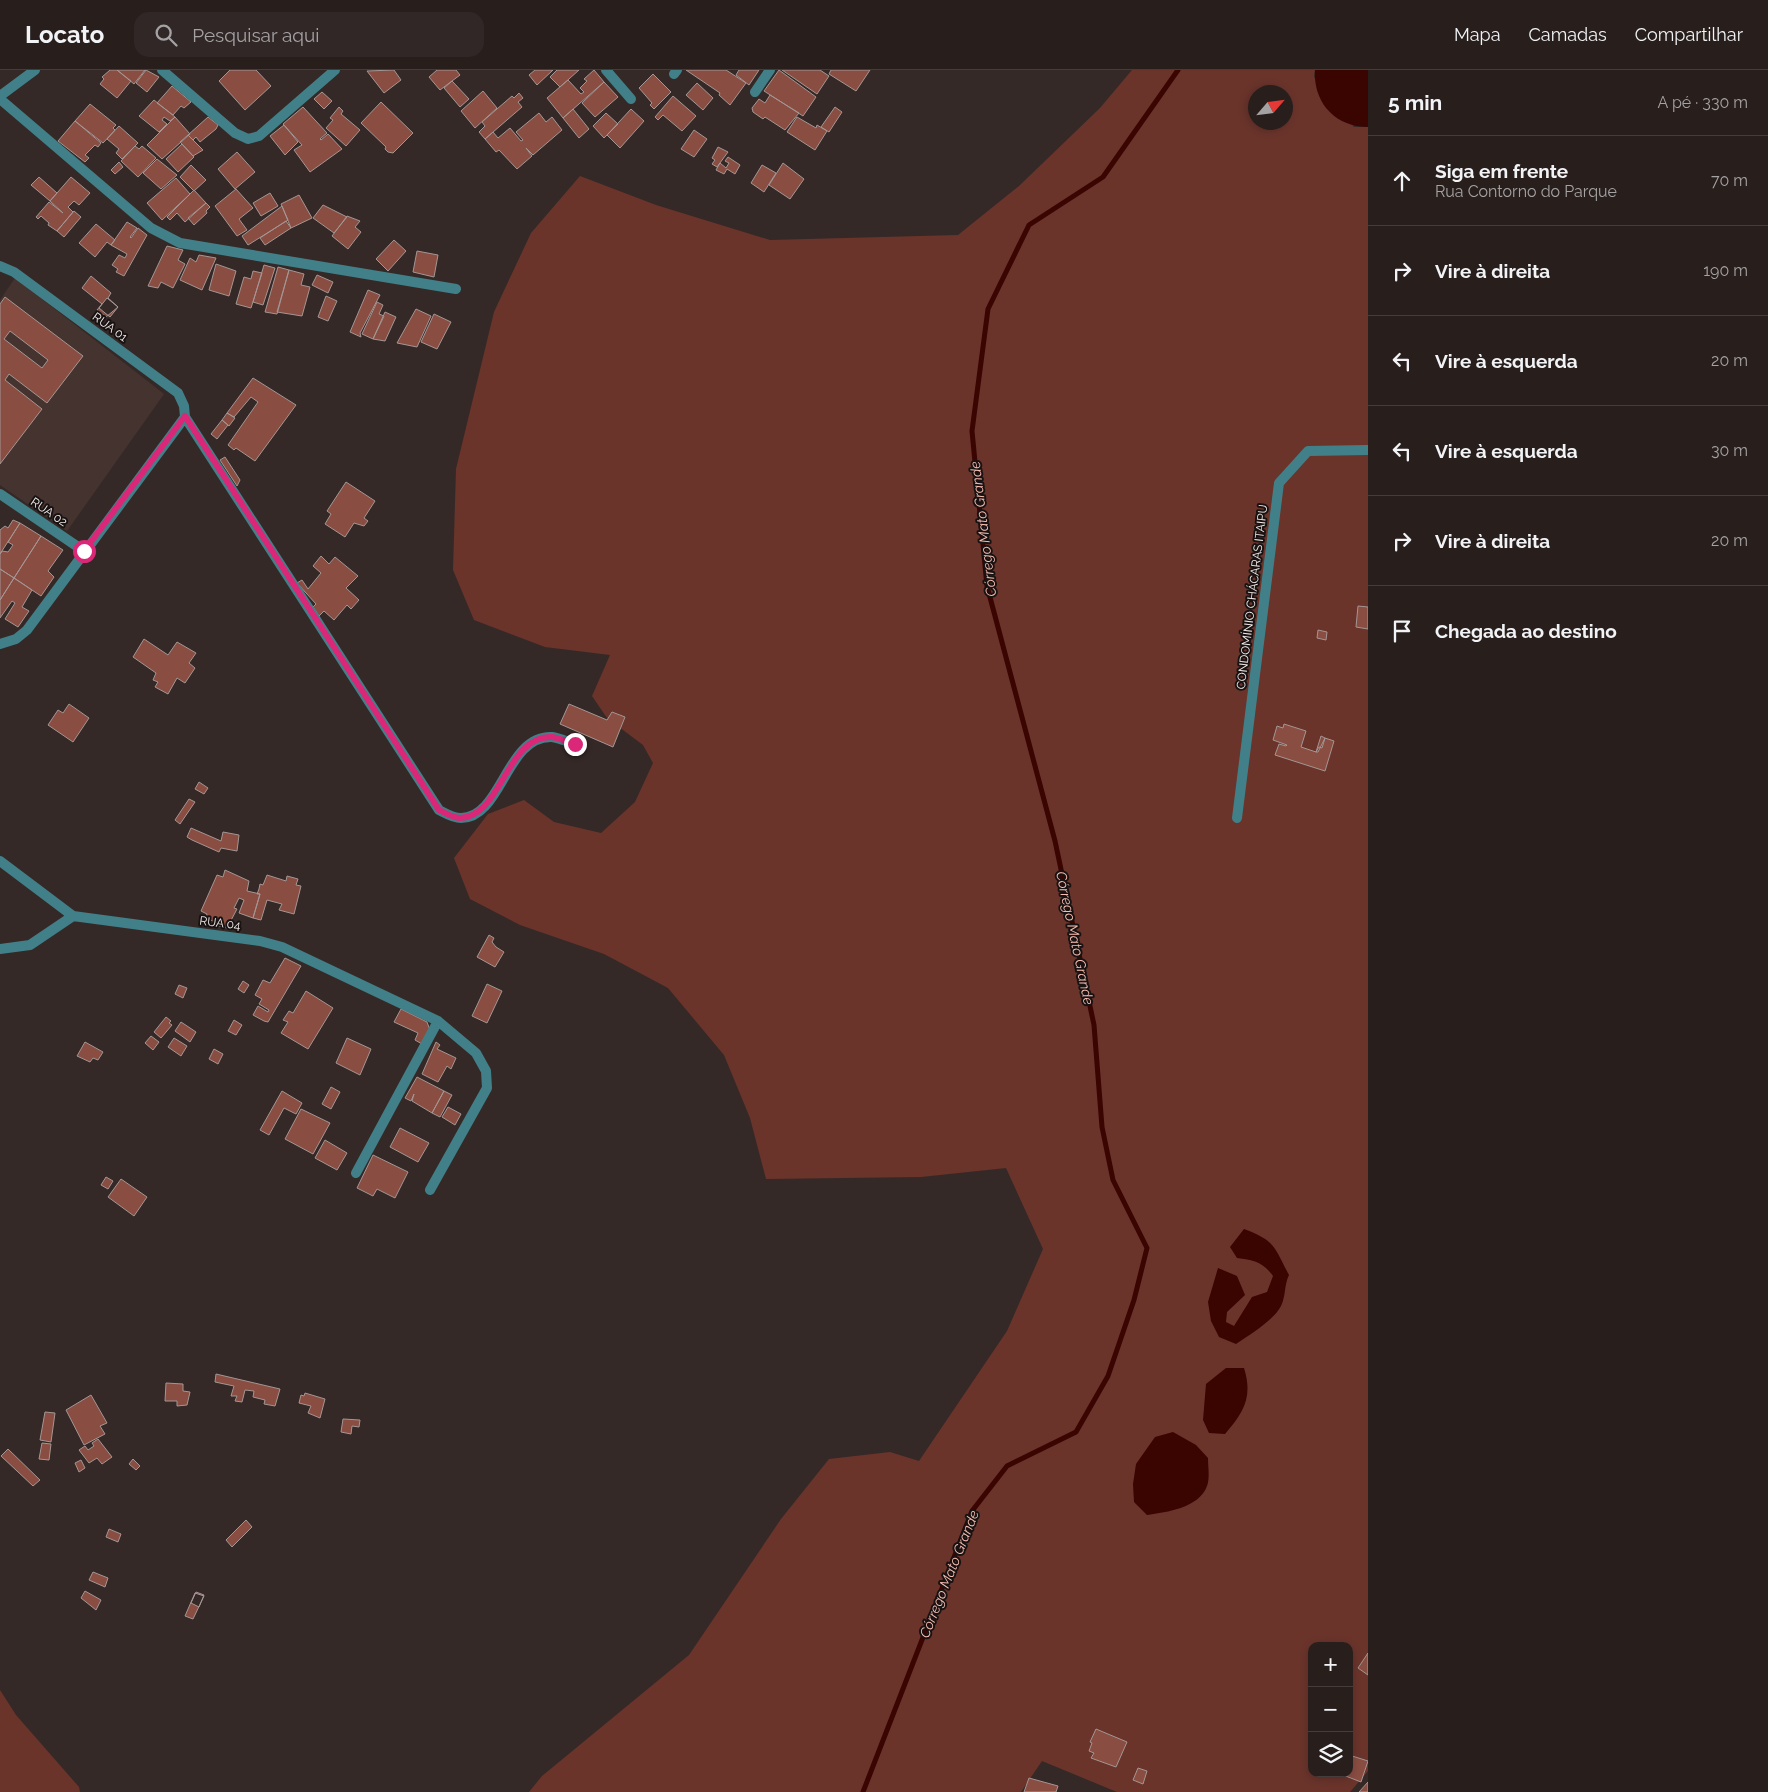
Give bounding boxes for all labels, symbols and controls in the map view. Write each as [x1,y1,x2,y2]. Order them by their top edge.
search box [134,12,484,57]
text: Locato [25,20,104,49]
icon: search [152,21,180,49]
text: Pesquisar aqui [192,24,320,46]
text: Mapa [1454,24,1500,45]
text: Camadas [1528,24,1607,45]
text: Compartilhar [1635,24,1743,45]
north arrow [1248,85,1293,130]
text: 5 min [1388,90,1442,115]
text: A pé · 330 m [1657,93,1748,112]
text: Siga em frente [1435,160,1568,182]
icon: ahead [1388,167,1416,195]
text: 70 m [1711,171,1748,190]
text: Rua Contorno do Parque [1435,182,1617,201]
icon: right [1388,257,1416,285]
text: Vire à direita [1435,260,1550,282]
text: 190 m [1703,261,1748,280]
street label: RUA 01 [90,310,130,344]
icon: left [1388,347,1416,375]
text: Vire à esquerda [1435,350,1578,372]
text: 20 m [1711,351,1748,370]
icon: left [1388,437,1416,465]
text: Vire à esquerda [1435,440,1578,462]
text: 30 m [1711,441,1748,460]
water label: Córrego Mato Grande [967,460,999,597]
street label: RUA 02 [28,495,70,529]
street label: CONDOMÍNIO CHÁCARAS ITAIPU [1234,504,1270,690]
icon: right [1388,527,1416,555]
text: Vire à direita [1435,530,1550,552]
text: 20 m [1711,531,1748,550]
route start [73,540,96,563]
icon: arrive [1388,617,1416,645]
text: Chegada ao destino [1435,620,1617,642]
route end [564,733,587,756]
water label: Córrego Mato Grande [1053,870,1097,1007]
street label: RUA 04 [199,914,242,933]
water label: Córrego Mato Grande [916,1507,982,1640]
map controls [1308,1642,1353,1777]
button: + [1308,1642,1353,1687]
button: − [1308,1687,1353,1732]
button: layers [1308,1732,1353,1777]

